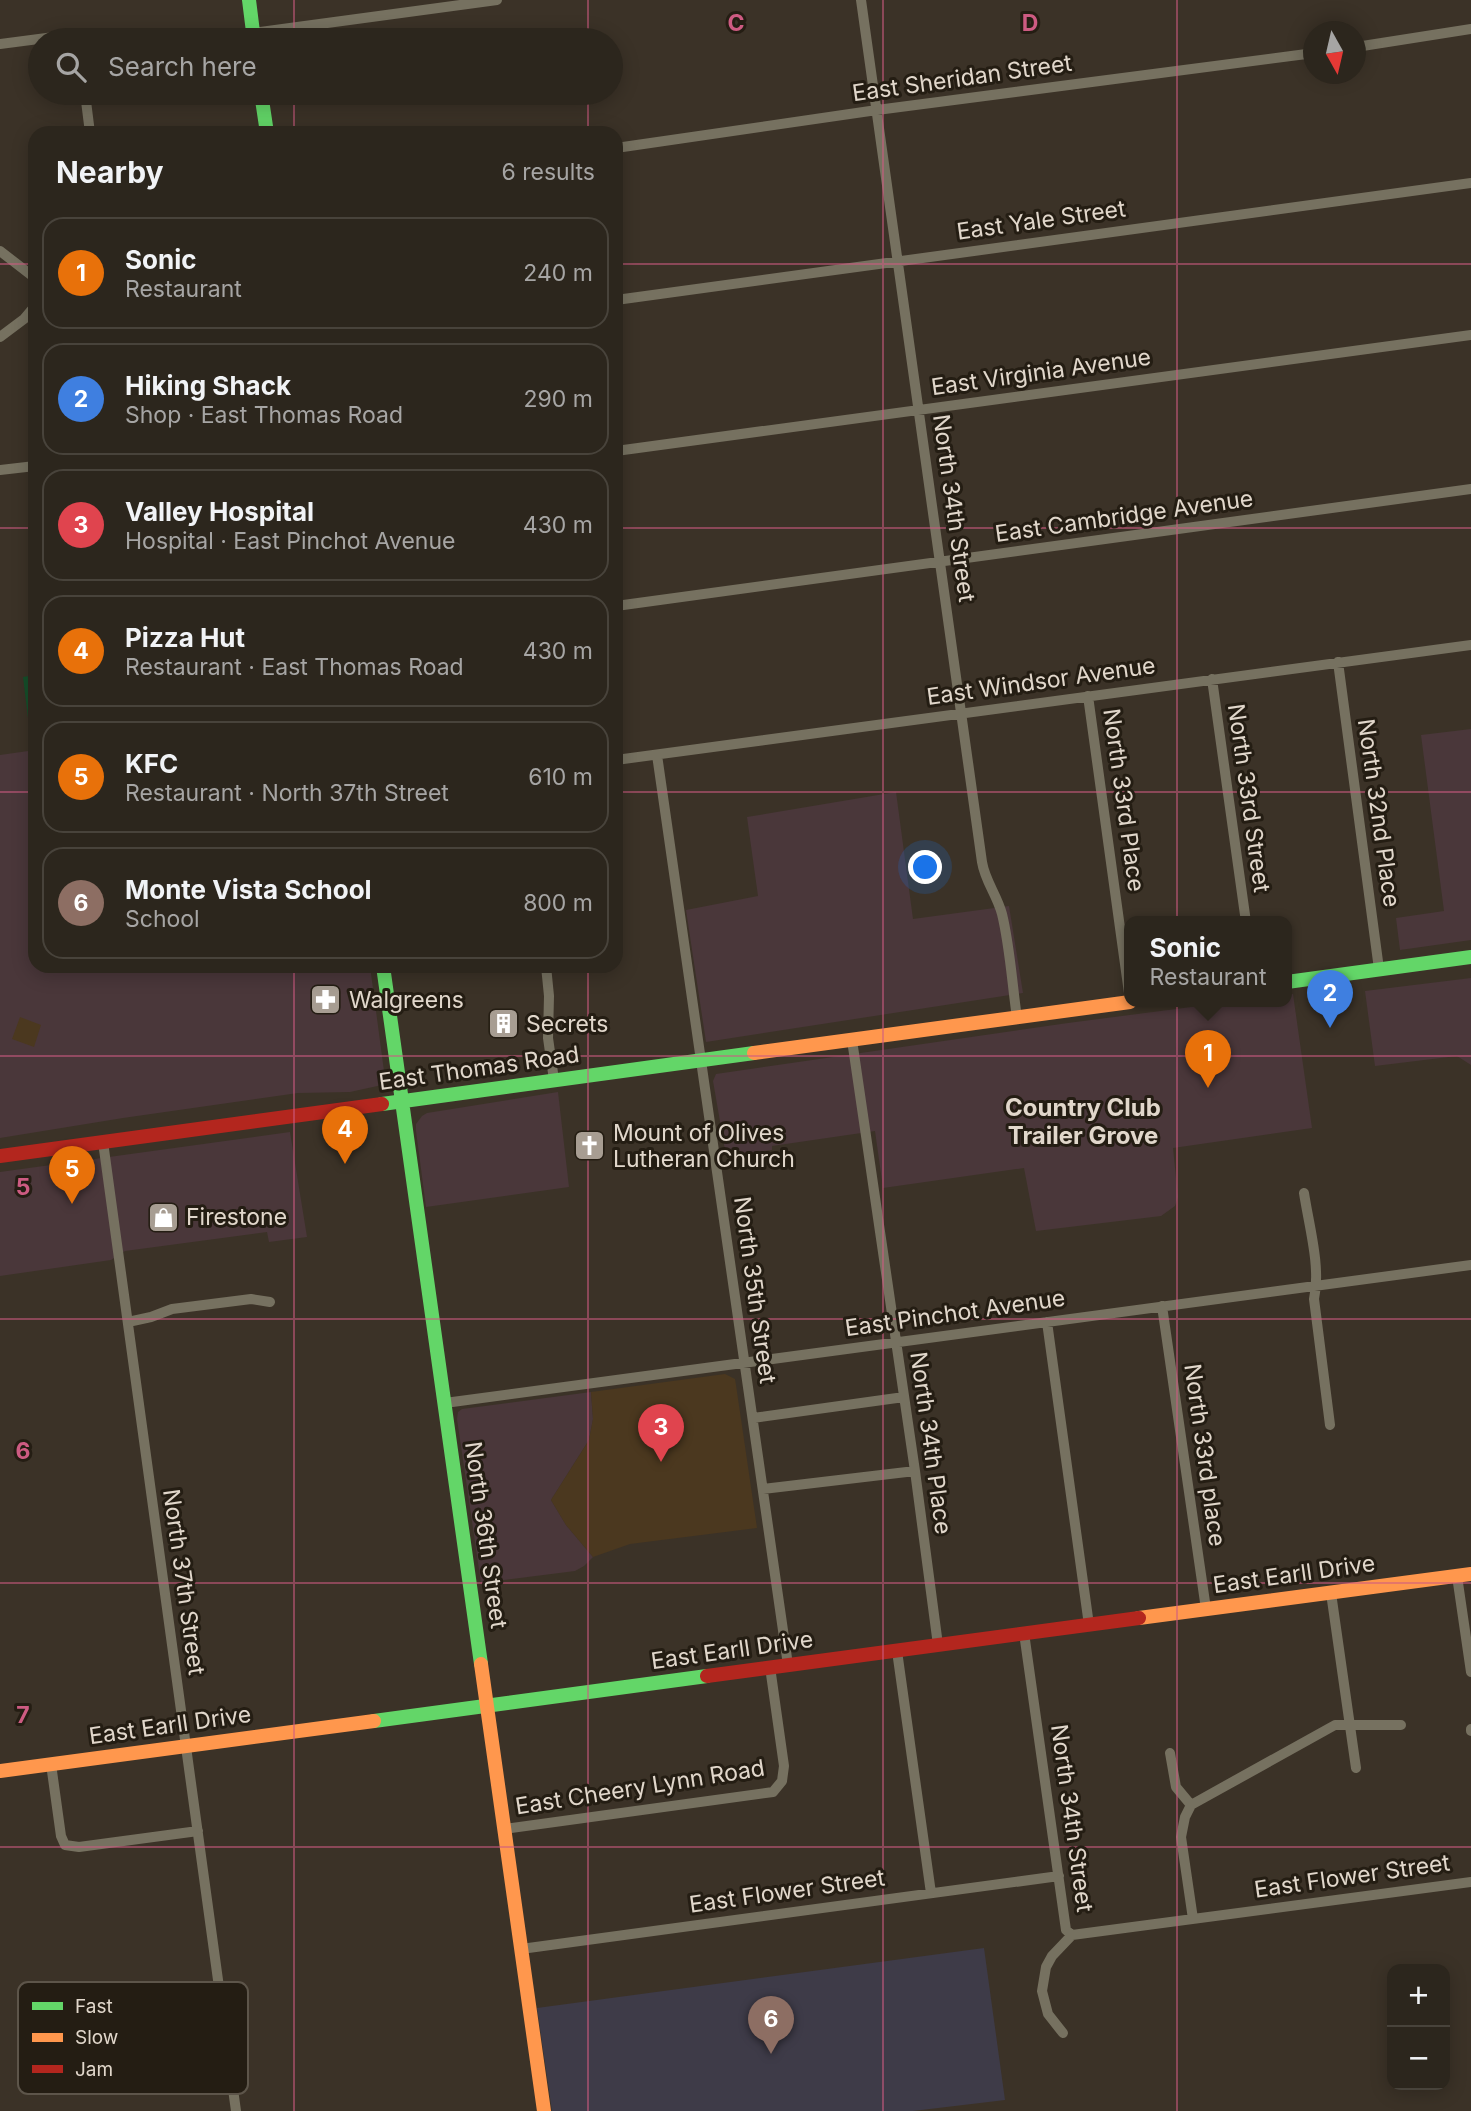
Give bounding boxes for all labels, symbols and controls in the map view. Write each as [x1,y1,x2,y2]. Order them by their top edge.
text: C [727,9,745,37]
text: D [1022,9,1038,37]
north arrow [1303,21,1366,84]
search box [28,28,623,105]
icon: search [52,48,90,86]
street label: East Sheridan Street [851,49,1074,107]
text: Search here [108,51,257,82]
text: Nearby [56,154,164,190]
text: 6 results [501,158,595,186]
street label: East Yale Street [955,194,1128,246]
text: Sonic [125,244,197,275]
text: 1 [76,259,86,287]
text: 240 m [523,259,593,287]
text: Restaurant [125,275,242,303]
street label: East Virginia Avenue [929,343,1153,401]
text: Hiking Shack [125,370,291,401]
text: 2 [74,385,88,413]
text: 290 m [524,385,593,413]
text: Shop · East Thomas Road [125,401,403,429]
street label: North 34th Street [927,412,981,604]
street label: East Cambridge Avenue [993,484,1255,548]
text: Valley Hospital [125,496,314,527]
text: 3 [74,511,88,539]
text: 430 m [523,511,593,539]
text: Hospital · East Pinchot Avenue [125,527,455,555]
text: Pizza Hut [125,622,245,653]
text: 4 [73,637,89,665]
text: 430 m [523,637,593,665]
street label: East Windsor Avenue [925,651,1157,711]
text: Restaurant · East Thomas Road [125,653,464,681]
street label: North 33rd Street [1222,702,1276,894]
street label: North 33rd Place [1097,707,1151,893]
street label: North 32nd Place [1352,717,1406,909]
text: KFC [125,748,178,779]
text: 5 [74,763,88,791]
text: 610 m [528,763,593,791]
text: Restaurant · North 37th Street [125,779,449,807]
your location [908,850,942,884]
text: Monte Vista School [125,874,372,905]
text: 6 [74,889,88,917]
text: 800 m [523,889,593,917]
text: School [125,905,200,933]
popup [1124,916,1292,1007]
text: Sonic [1150,932,1221,963]
text: Restaurant [1150,963,1266,991]
pin: 2 [1307,970,1353,1028]
pharmacy icon: Walgreens [309,983,343,1017]
place label: Walgreens [349,986,464,1014]
building icon: Secrets [486,1007,520,1041]
place label: Secrets [526,1010,608,1038]
pin: 1 [1185,1030,1231,1088]
street label: East Thomas Road [377,1040,581,1096]
district label: Country Club Trailer Grove [1005,1093,1161,1150]
pin: 4 [322,1106,368,1164]
place label: Mount of Olives Lutheran Church [613,1119,795,1173]
church icon: Mount of Olives Lutheran Church [573,1129,607,1163]
pin: 5 [49,1146,95,1204]
text: 5 [16,1173,30,1201]
street label: North 35th Street [728,1195,782,1386]
shop icon: Firestone [146,1200,180,1234]
place label: Firestone [186,1203,287,1231]
street label: East Pinchot Avenue [843,1284,1067,1342]
street label: North 34th Place [904,1350,958,1536]
street label: North 33rd place [1178,1362,1232,1548]
pin: 3 [638,1404,684,1462]
text: 6 [16,1437,30,1465]
street label: North 36th Street [459,1440,513,1631]
street label: North 37th Street [157,1487,211,1677]
street label: East Earll Drive [1211,1549,1377,1599]
street label: East Earll Drive [649,1625,815,1675]
street label: East Earll Drive [87,1700,253,1750]
text: 7 [16,1701,30,1729]
street label: North 34th Street [1045,1722,1099,1914]
street label: East Cheery Lynn Road [513,1753,767,1821]
street label: East Flower Street [1252,1848,1452,1904]
street label: East Flower Street [687,1863,887,1919]
map controls [1387,1964,1450,2090]
button: + [1387,1964,1450,2027]
legend [18,1982,248,2094]
text: Fast [75,1995,113,2018]
pin: 6 [748,1996,794,2054]
text: Slow [75,2026,118,2049]
button: − [1387,2027,1450,2090]
text: Jam [75,2058,113,2081]

